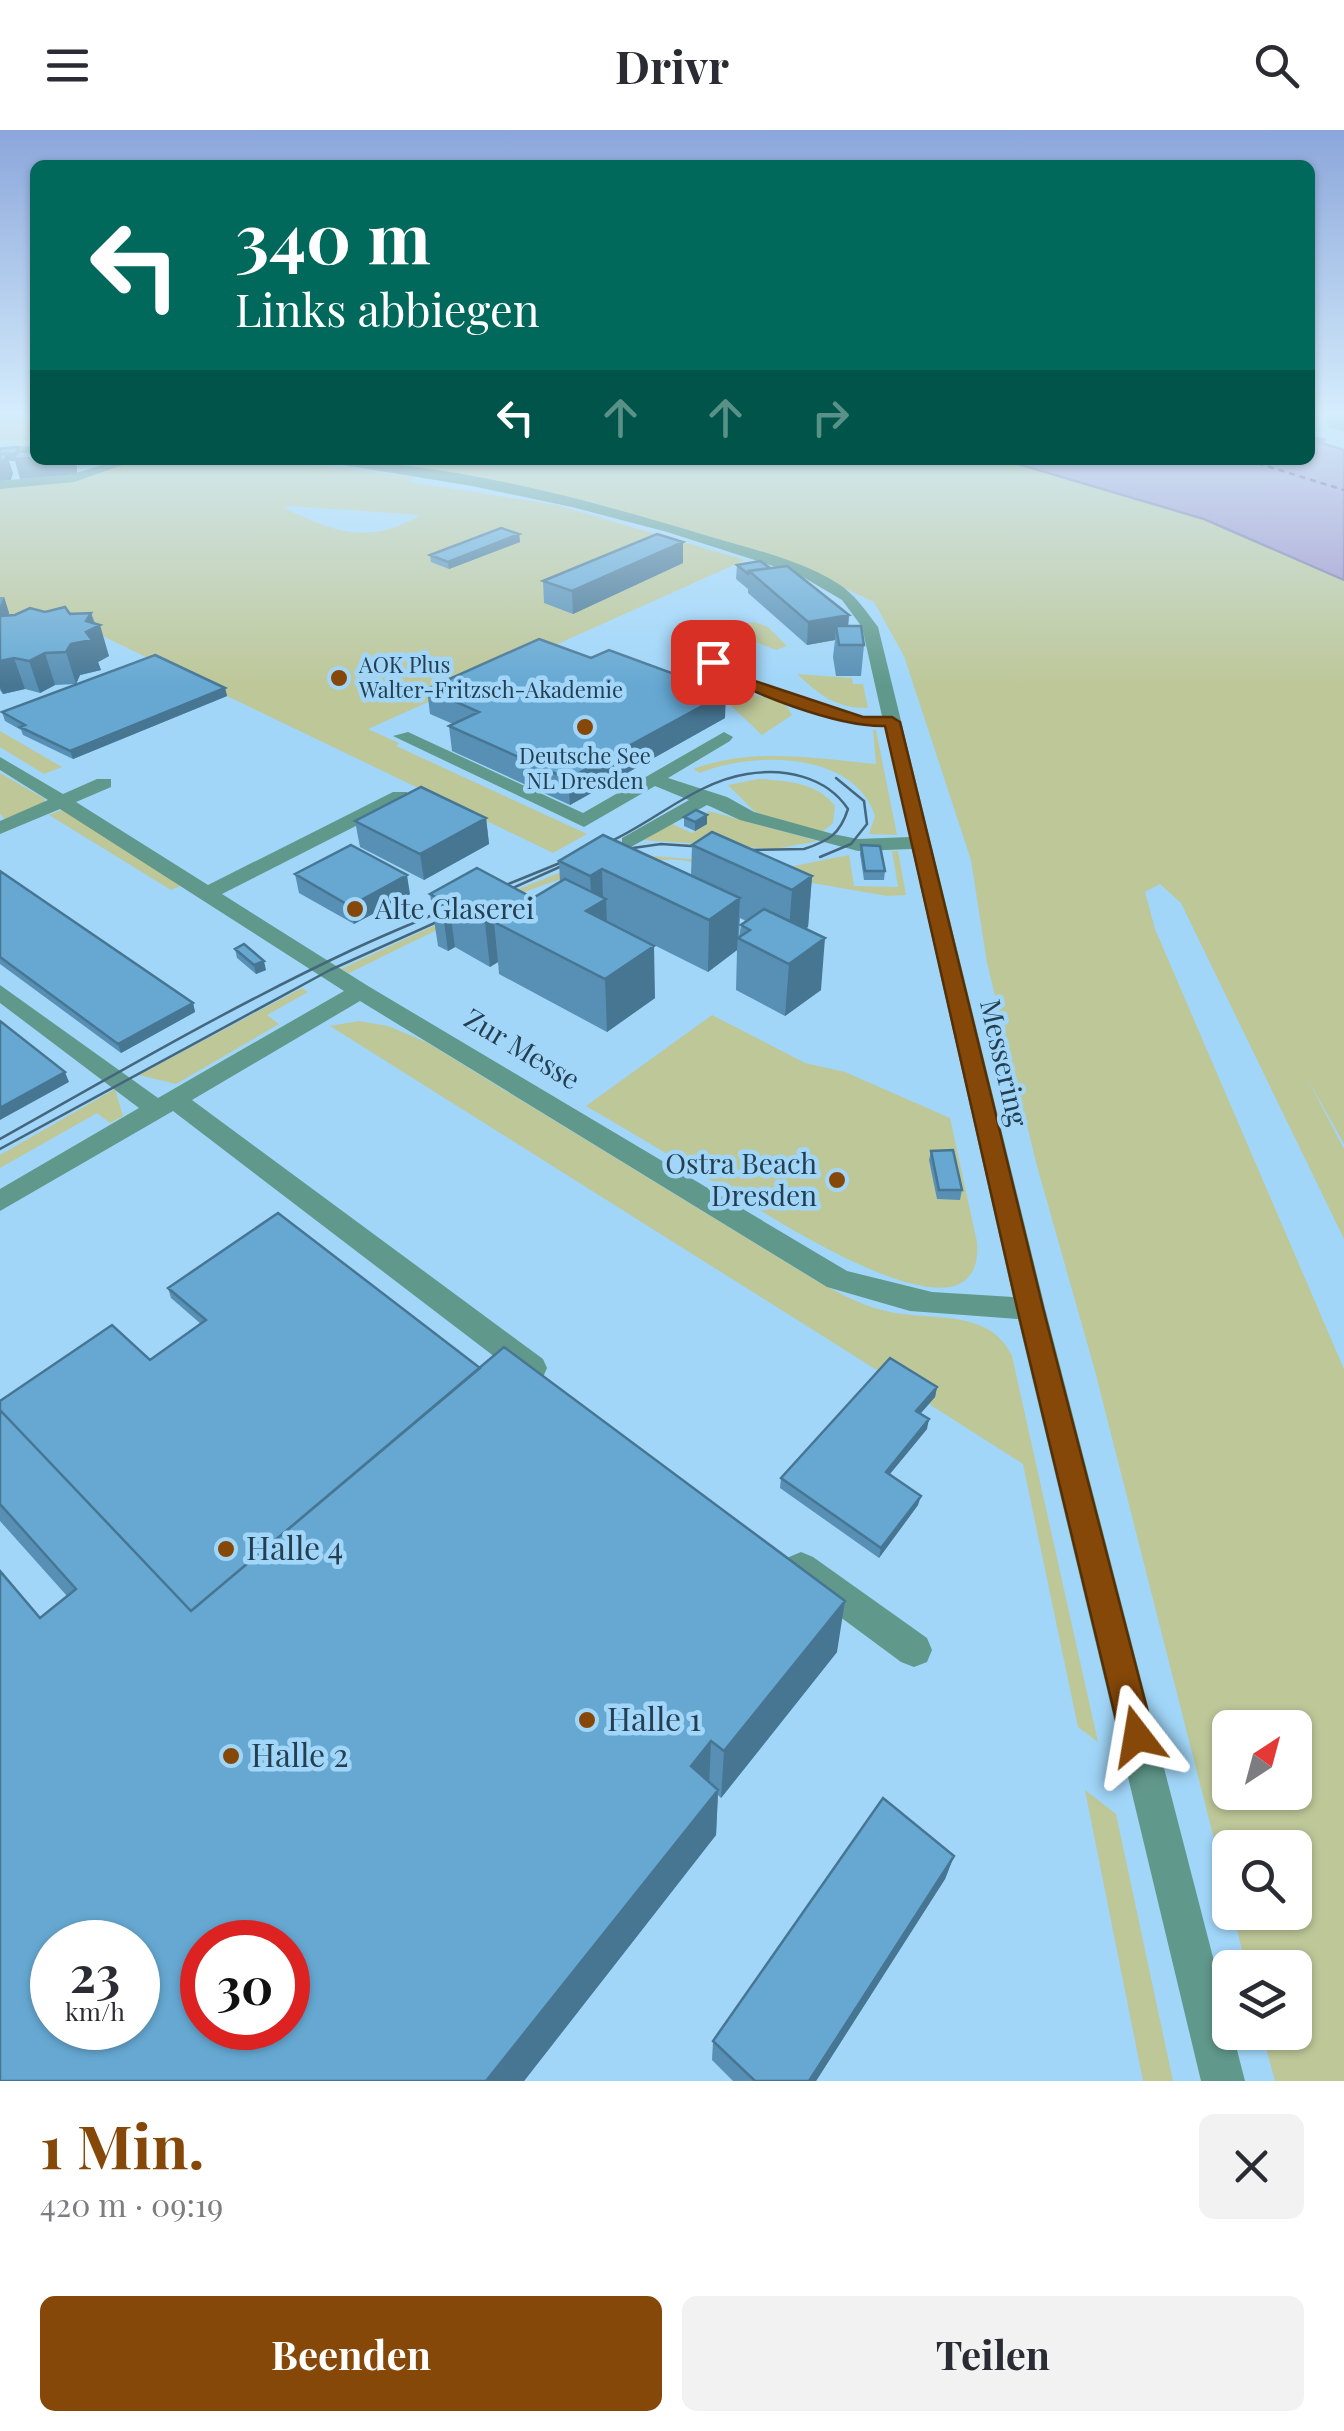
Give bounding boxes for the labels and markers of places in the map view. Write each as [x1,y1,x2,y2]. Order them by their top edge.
pin [671,620,756,705]
place label: AOK Plus Walter-Fritzsch-Akademie [358,649,623,704]
marker: AOK Plus Walter-Fritzsch-Akademie [328,667,350,689]
marker: Deutsche See NL Dresden [574,716,596,738]
place label: Deutsche See NL Dresden [519,740,651,795]
place label: Alte Glaserei [374,889,534,926]
marker: Alte Glaserei [344,898,366,920]
place label: Ostra Beach Dresden [665,1144,818,1213]
marker: Ostra Beach Dresden [826,1169,848,1191]
place label: Halle 4 [246,1525,343,1568]
marker: Halle 4 [215,1538,237,1560]
place label: Halle 1 [607,1696,701,1739]
marker: Halle 1 [576,1709,598,1731]
place label: Halle 2 [251,1732,348,1775]
marker: Halle 2 [220,1745,242,1767]

